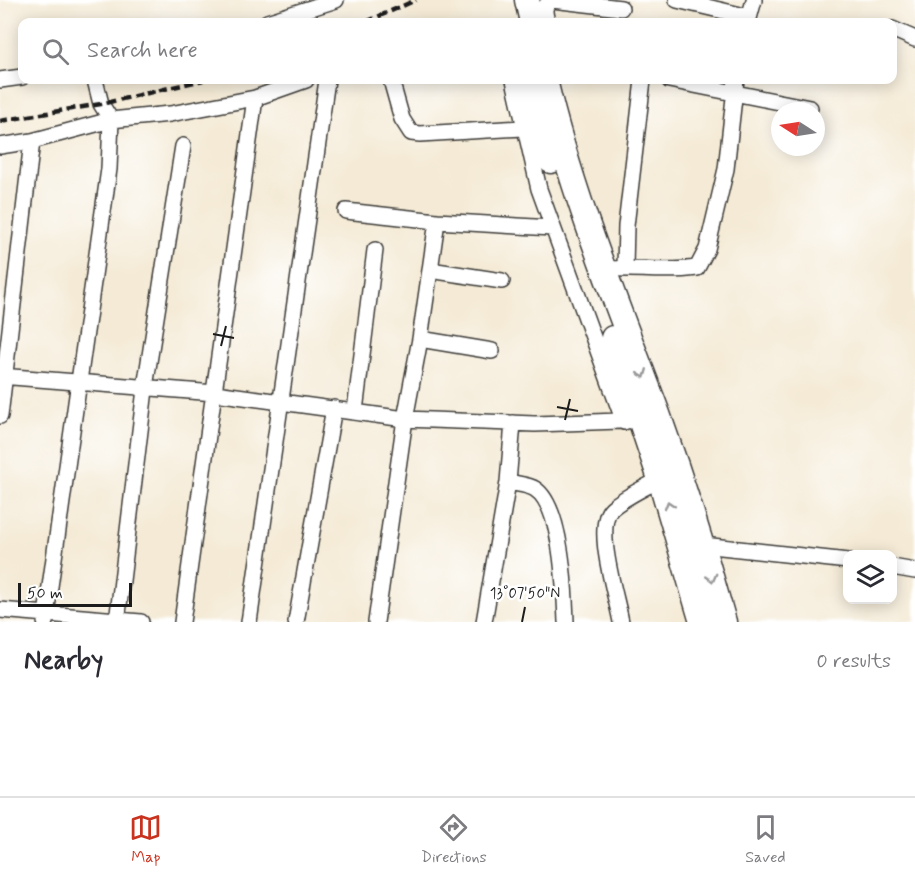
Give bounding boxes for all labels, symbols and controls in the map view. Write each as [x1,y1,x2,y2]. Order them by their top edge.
search box [18,18,897,84]
icon: search [39,35,72,68]
text: Search here [87,37,198,65]
north arrow [771,102,825,156]
one-way arrow [636,368,648,379]
one-way arrow [664,500,676,511]
map controls [843,550,897,604]
button: layers [843,550,897,604]
one-way arrow [705,572,717,583]
scale bar [18,580,132,608]
text: 50 m [27,583,63,604]
text: 13°07'50"N [490,584,560,604]
text: Nearby [24,644,103,678]
text: 0 results [817,648,891,675]
tab: Map [129,811,162,868]
tab: Directions [421,811,487,868]
tab: Saved [745,811,786,868]

